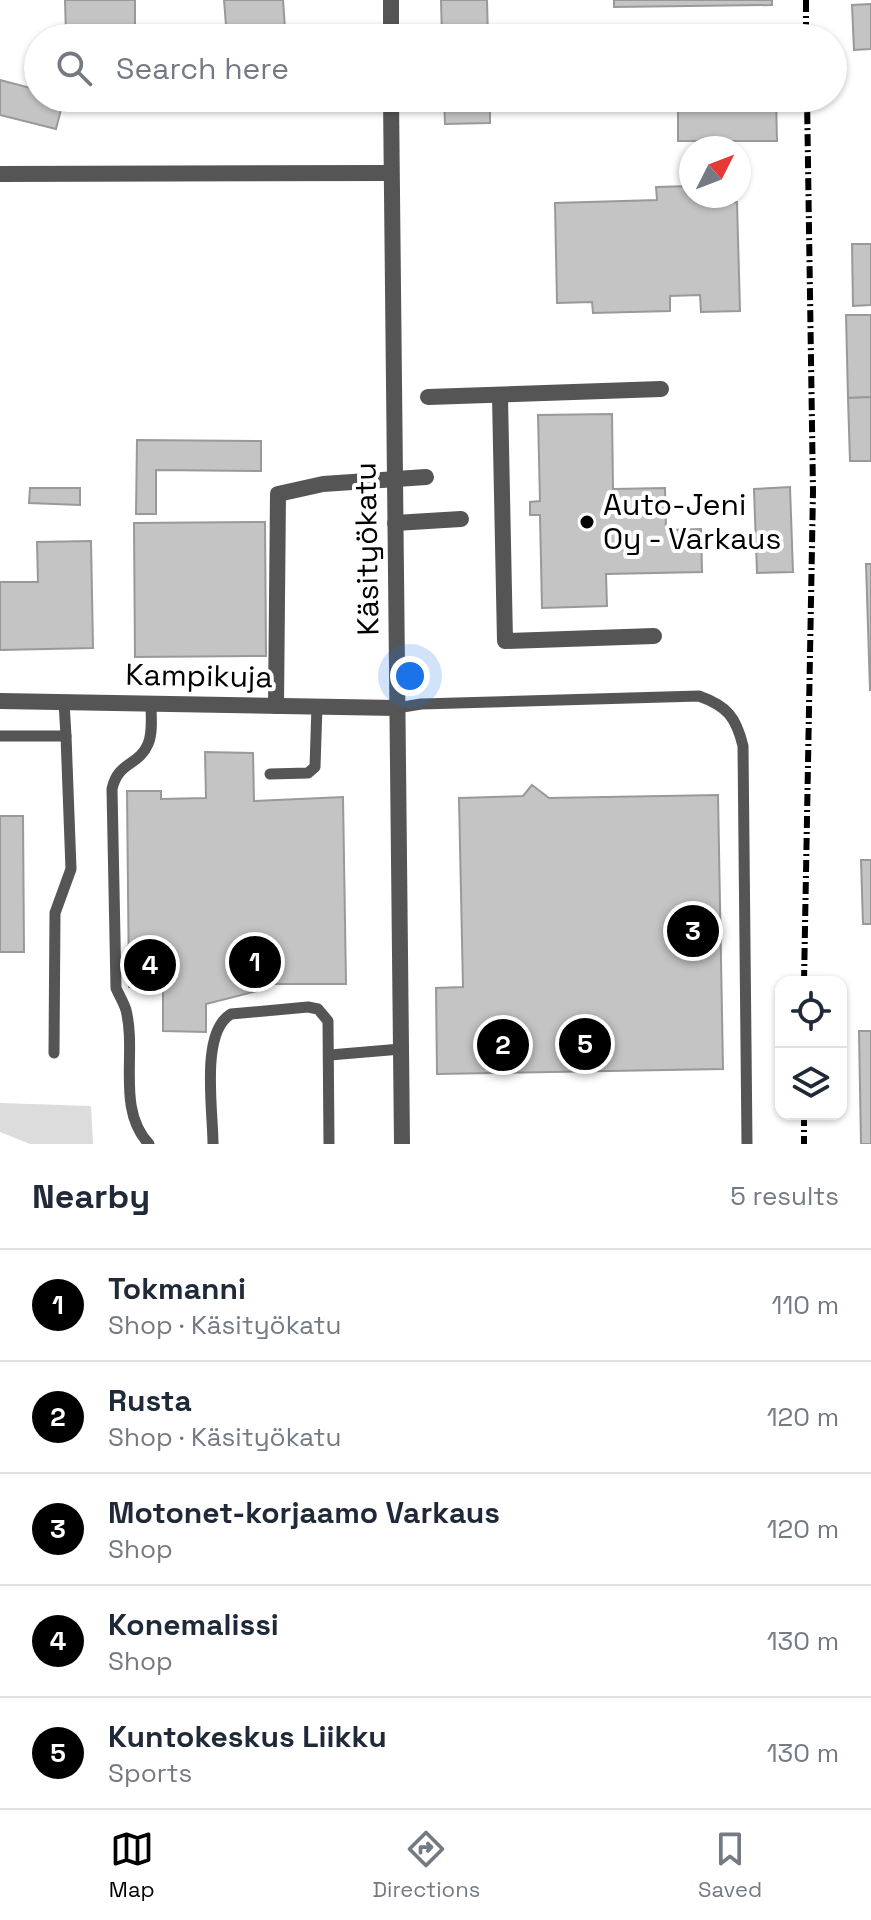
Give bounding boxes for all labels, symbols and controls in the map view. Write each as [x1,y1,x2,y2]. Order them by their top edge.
search box [24,24,847,112]
icon: search [52,46,96,90]
text: Search here [116,49,289,88]
north arrow [679,136,751,208]
street label: Käsityökatu [345,462,388,636]
place label: Auto-Jeni Oy - Varkaus [603,485,781,558]
marker: Auto-Jeni Oy - Varkaus [578,513,596,531]
street label: Kampikuja [125,655,273,696]
your location [390,656,430,696]
pin: 3 [667,901,719,961]
pin: 1 [229,932,281,992]
pin: 4 [124,935,176,995]
map controls [775,976,847,1120]
button: locate [775,976,847,1048]
pin: 5 [559,1014,611,1074]
pin: 2 [477,1015,529,1075]
button: layers [775,1048,847,1120]
text: Nearby [32,1175,150,1218]
text: 5 results [730,1179,839,1213]
text: Tokmanni [108,1269,246,1308]
text: 1 [52,1288,64,1322]
text: 110 m [772,1288,839,1322]
text: Shop · Käsityökatu [108,1308,341,1342]
text: Rusta [108,1381,192,1420]
text: 2 [50,1400,66,1434]
text: 120 m [767,1400,839,1434]
text: Shop · Käsityökatu [108,1420,341,1454]
text: Motonet-korjaamo Varkaus [108,1493,500,1532]
text: 3 [50,1512,66,1546]
text: 120 m [767,1512,839,1546]
text: Shop [108,1532,173,1566]
text: Konemalissi [108,1605,279,1644]
text: 4 [50,1624,66,1658]
text: 130 m [767,1624,839,1658]
text: Shop [108,1644,173,1678]
text: Kuntokeskus Liikku [108,1717,387,1756]
text: 5 [50,1736,66,1770]
text: 130 m [767,1736,839,1770]
text: Sports [108,1756,192,1790]
tab: Map [109,1827,155,1903]
tab: Directions [372,1827,480,1903]
tab: Saved [698,1827,762,1903]

